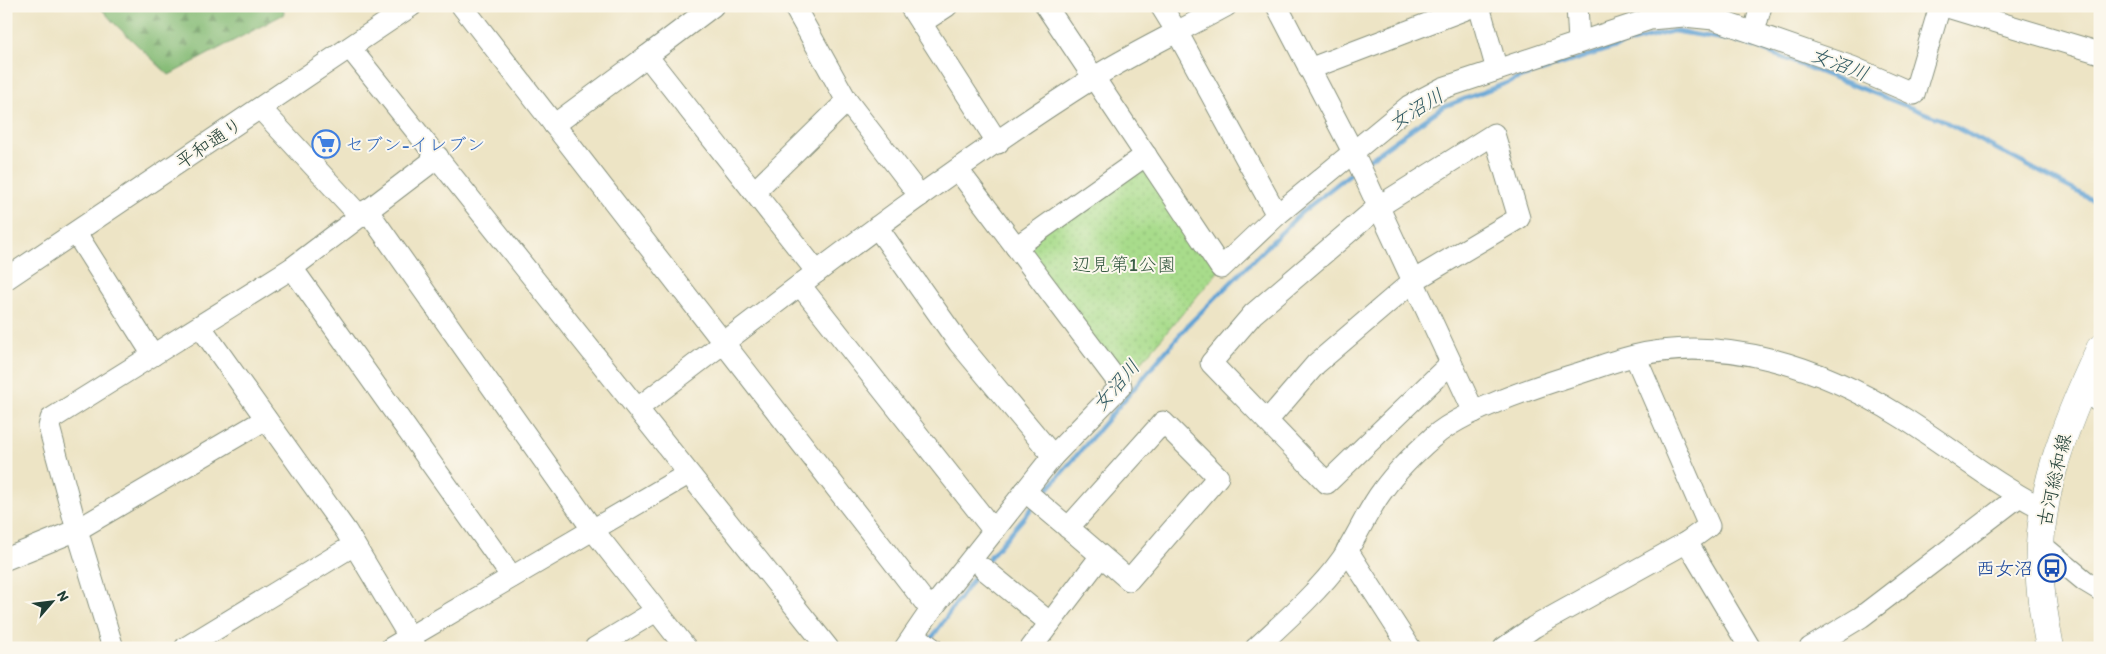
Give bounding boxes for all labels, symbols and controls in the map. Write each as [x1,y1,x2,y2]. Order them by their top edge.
water label: 女沼川 [1808,42,1872,86]
water label: 女沼川 [1384,83,1448,135]
street label: 平和通り [171,112,247,174]
supermarket icon: セブン-イレブン [311,129,341,159]
place label: セブン-イレブン [345,133,486,156]
park label: 辺見第1公園 [1072,253,1176,276]
water label: 女沼川 [1087,354,1145,416]
street label: 古河総和線 [2032,431,2076,529]
bus stop icon: 西女沼 [2037,553,2067,583]
place label: 西女沼 [1976,557,2033,580]
north arrow [28,576,78,626]
text: N [53,588,73,604]

